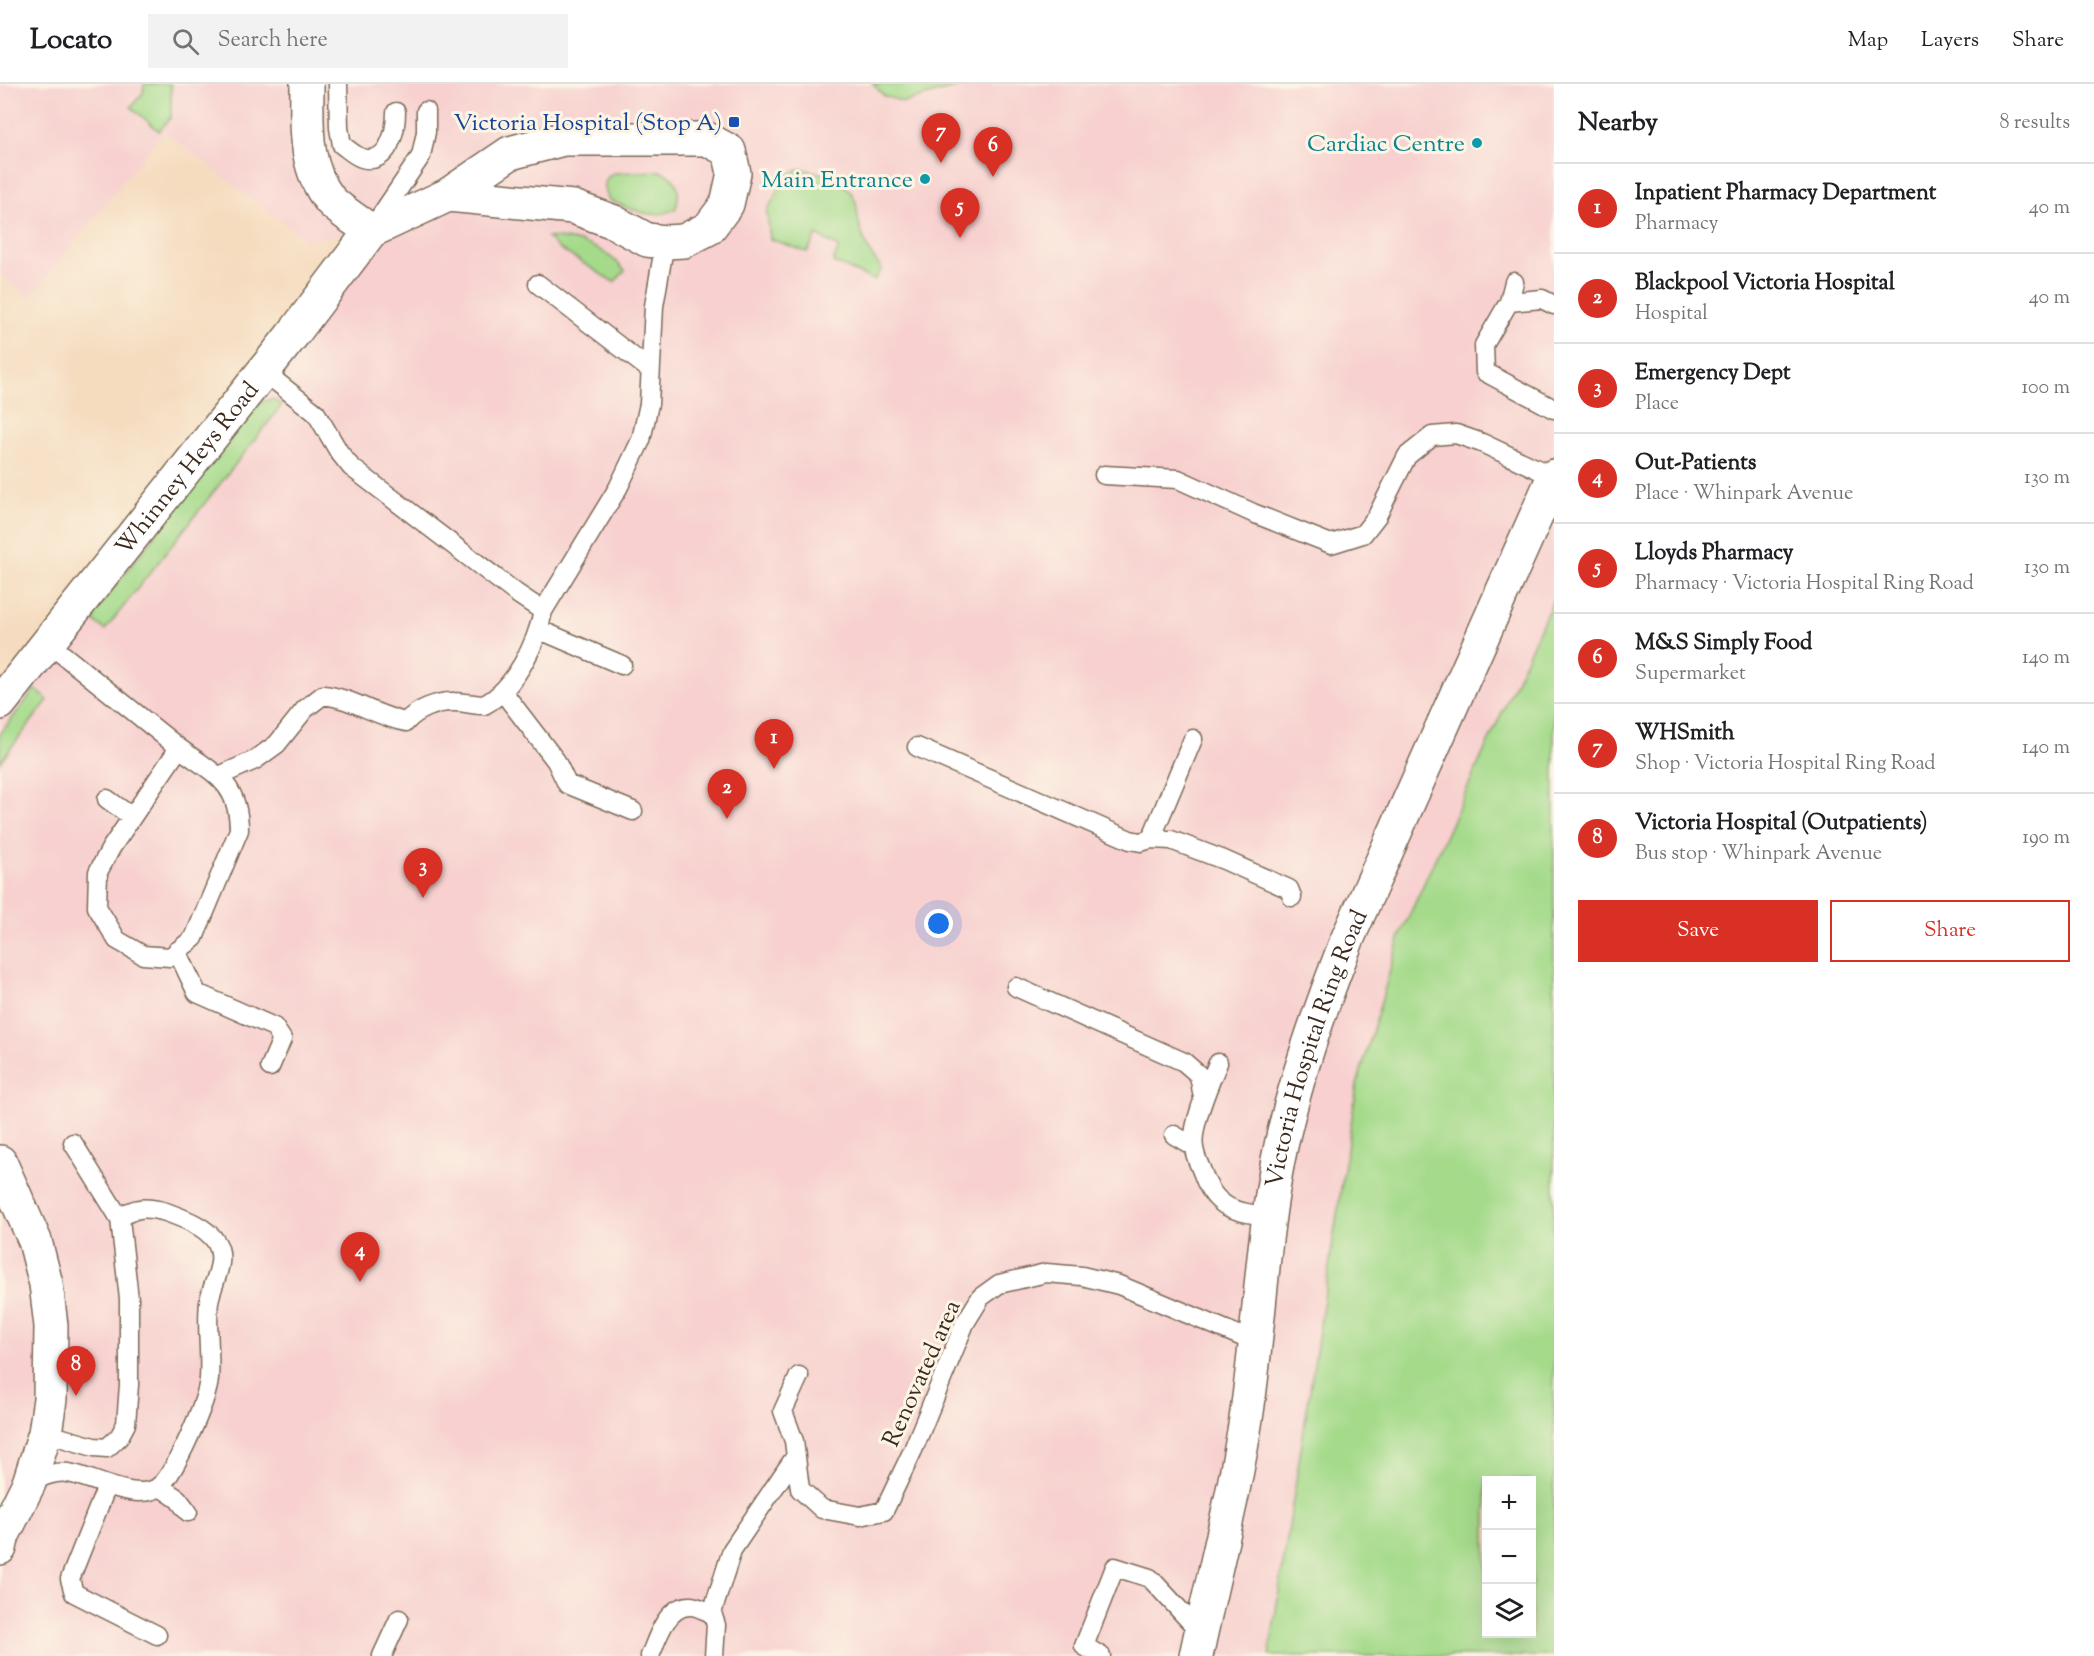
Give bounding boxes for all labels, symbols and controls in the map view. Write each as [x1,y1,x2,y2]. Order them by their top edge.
search box [148,14,568,68]
text: Locato [30,21,112,61]
icon: search [169,25,202,58]
text: Search here [217,25,328,57]
text: Map [1848,26,1888,56]
text: Layers [1921,26,1979,56]
text: Share [2012,26,2064,56]
text: Nearby [1578,105,1658,142]
place label: Victoria Hospital (Stop A) [454,107,722,141]
text: 8 results [1999,109,2070,138]
pin: 7 [922,113,960,163]
marker: Victoria Hospital (Stop A) [727,115,741,129]
pin: 6 [974,128,1012,177]
place label: Cardiac Centre [1307,128,1465,162]
marker: Cardiac Centre [1470,136,1484,150]
place label: Main Entrance [761,164,913,198]
marker: Main Entrance [918,172,932,186]
text: Inpatient Pharmacy Department [1635,178,1936,210]
pin: 5 [940,188,980,238]
text: 1 [1594,194,1601,223]
text: 40 m [2029,194,2070,223]
text: Pharmacy [1635,210,1718,239]
text: Blackpool Victoria Hospital [1635,268,1895,300]
text: 2 [1593,284,1602,313]
text: 40 m [2029,284,2070,313]
text: Hospital [1635,300,1708,329]
text: Emergency Dept [1635,358,1790,390]
text: 3 [1593,374,1602,403]
text: 100 m [2021,374,2070,403]
street label: Whinney Heys Road [108,375,268,564]
text: Place [1635,390,1679,419]
text: Out-Patients [1635,448,1756,480]
text: 4 [1592,464,1603,493]
text: 130 m [2024,464,2070,493]
text: Place · Whinpark Avenue [1635,480,1853,509]
text: Lloyds Pharmacy [1635,538,1794,570]
text: 5 [1594,554,1601,583]
text: 130 m [2024,554,2070,583]
text: Pharmacy · Victoria Hospital Ring Road [1635,570,1974,599]
text: M&S Simply Food [1635,628,1813,660]
text: 6 [1593,644,1602,673]
text: 140 m [2022,644,2070,673]
text: Supermarket [1635,660,1746,689]
text: WHSmith [1635,718,1735,750]
pin: 1 [754,720,794,769]
text: 7 [1592,734,1603,763]
text: 140 m [2022,734,2070,763]
text: Shop · Victoria Hospital Ring Road [1635,750,1936,779]
pin: 2 [708,770,746,819]
text: Victoria Hospital (Outpatients) [1635,808,1927,840]
text: 8 [1593,824,1603,853]
text: 190 m [2022,824,2070,853]
text: Bus stop · Whinpark Avenue [1635,840,1882,869]
pin: 3 [404,848,442,898]
button: Save [1578,900,1818,962]
button: Share [1830,900,2070,962]
street label: Victoria Hospital Ring Road [1258,904,1378,1190]
your location [924,909,953,938]
pin: 4 [340,1232,380,1282]
street label: Renovated area [875,1295,970,1453]
pin: 8 [56,1346,96,1396]
map controls [1482,1476,1536,1638]
button: + [1482,1476,1536,1530]
button: − [1482,1530,1536,1584]
button: layers [1482,1584,1536,1638]

